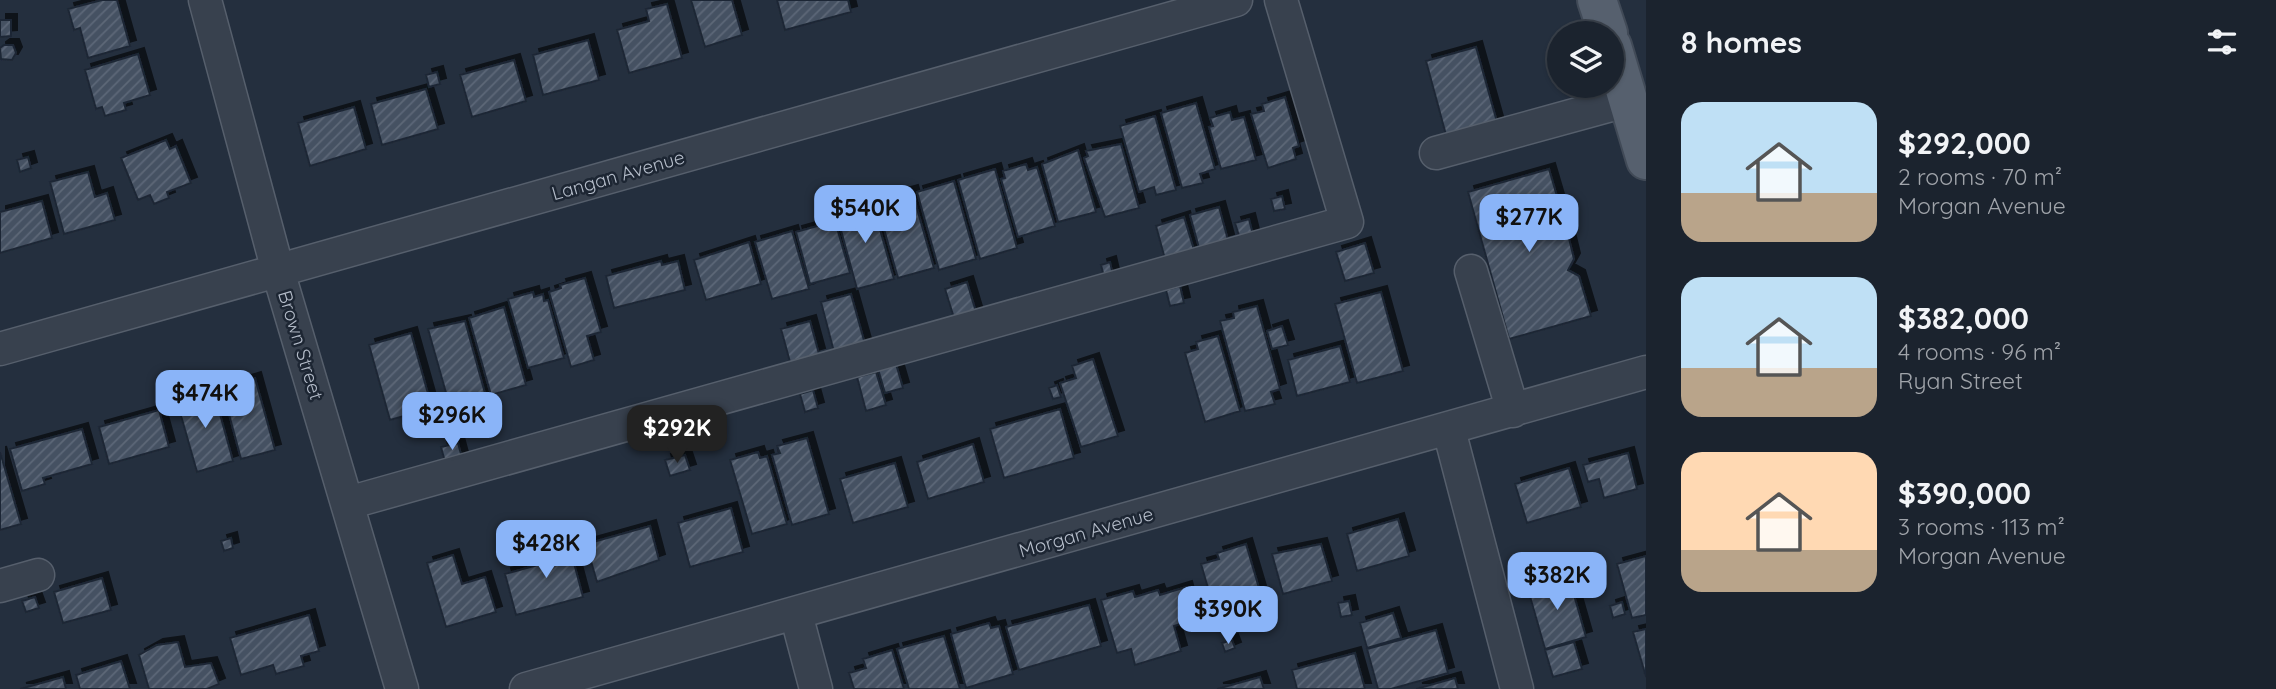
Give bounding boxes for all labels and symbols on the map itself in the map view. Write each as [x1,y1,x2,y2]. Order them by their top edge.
street label: Langan Avenue [549,145,687,205]
pin: $540K [816,186,914,245]
pin: $277K [1480,194,1578,254]
street label: Brown Street [273,287,329,403]
pin: $474K [156,370,254,430]
pin: $296K [403,392,501,452]
pin: $292K [628,406,726,465]
street label: Morgan Avenue [1016,501,1156,563]
pin: $428K [497,520,595,580]
pin: $382K [1508,552,1606,612]
pin: $390K [1179,586,1277,646]

